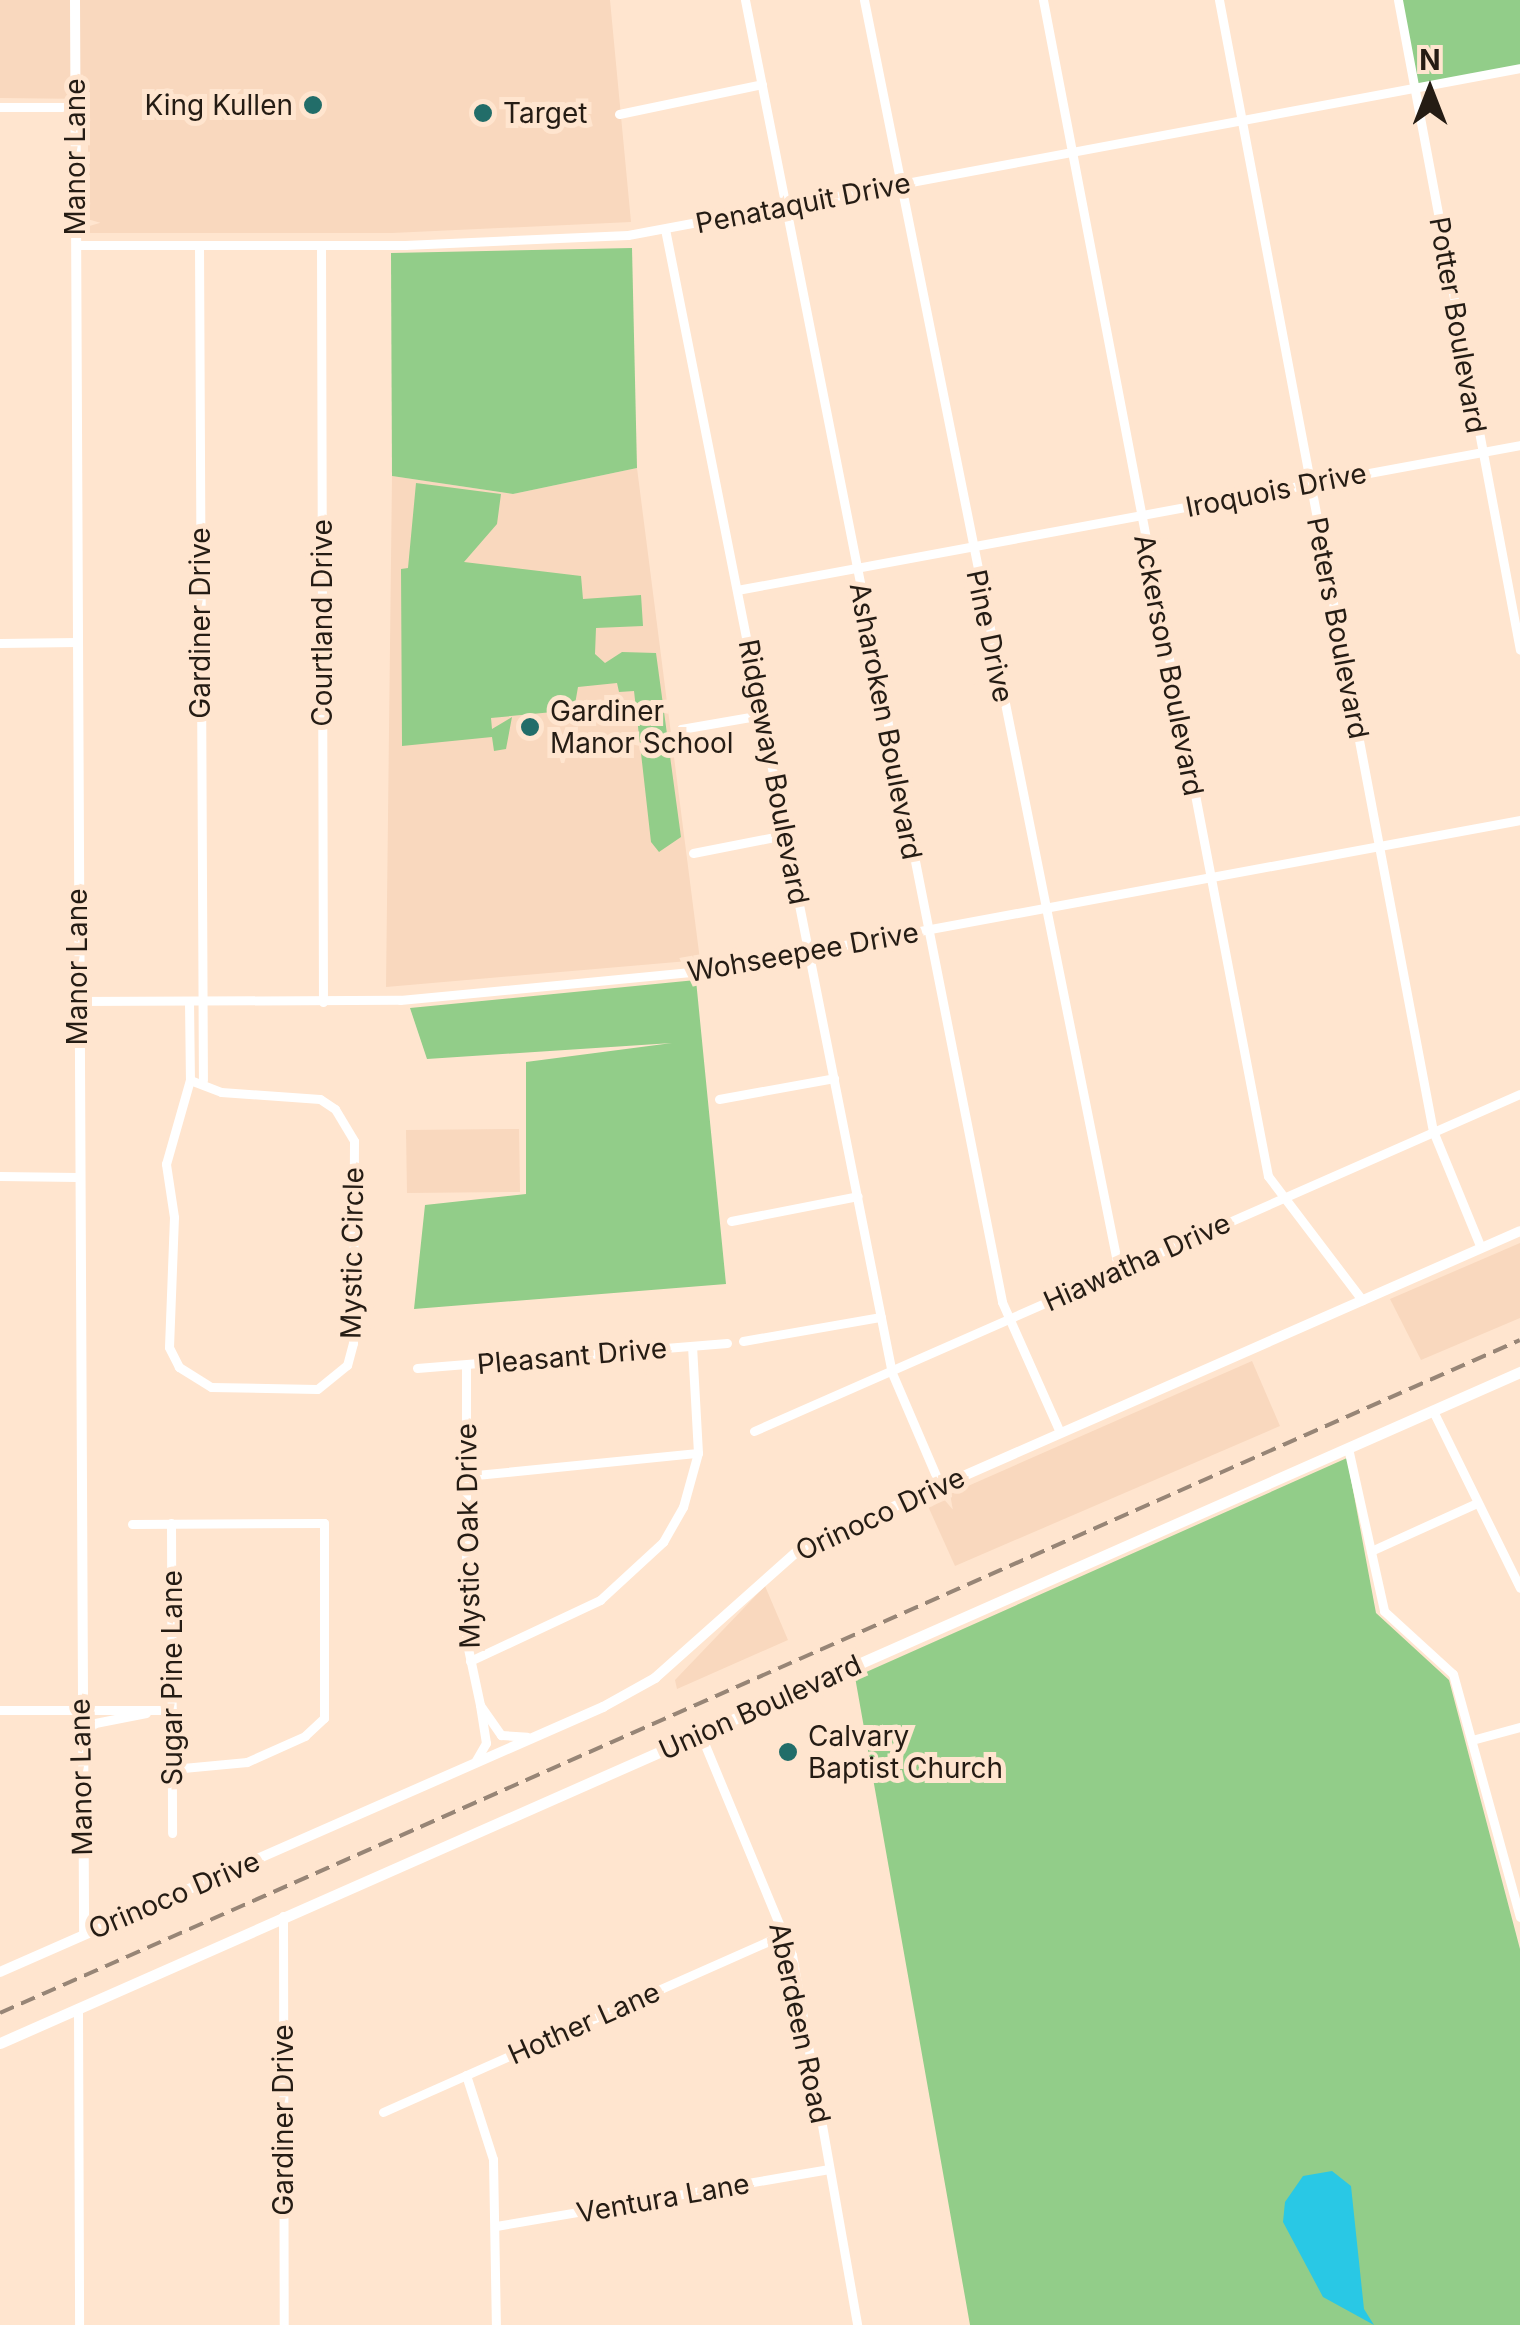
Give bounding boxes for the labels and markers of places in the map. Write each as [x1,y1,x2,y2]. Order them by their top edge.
place label: King Kullen [145,88,293,122]
marker: King Kullen [302,94,324,116]
place label: Target [503,96,587,130]
marker: Target [472,102,494,124]
place label: Gardiner Manor School [550,694,734,760]
marker: Gardiner Manor School [519,716,541,738]
place label: Calvary Baptist Church [808,1719,1003,1785]
marker: Calvary Baptist Church [777,1741,799,1763]

